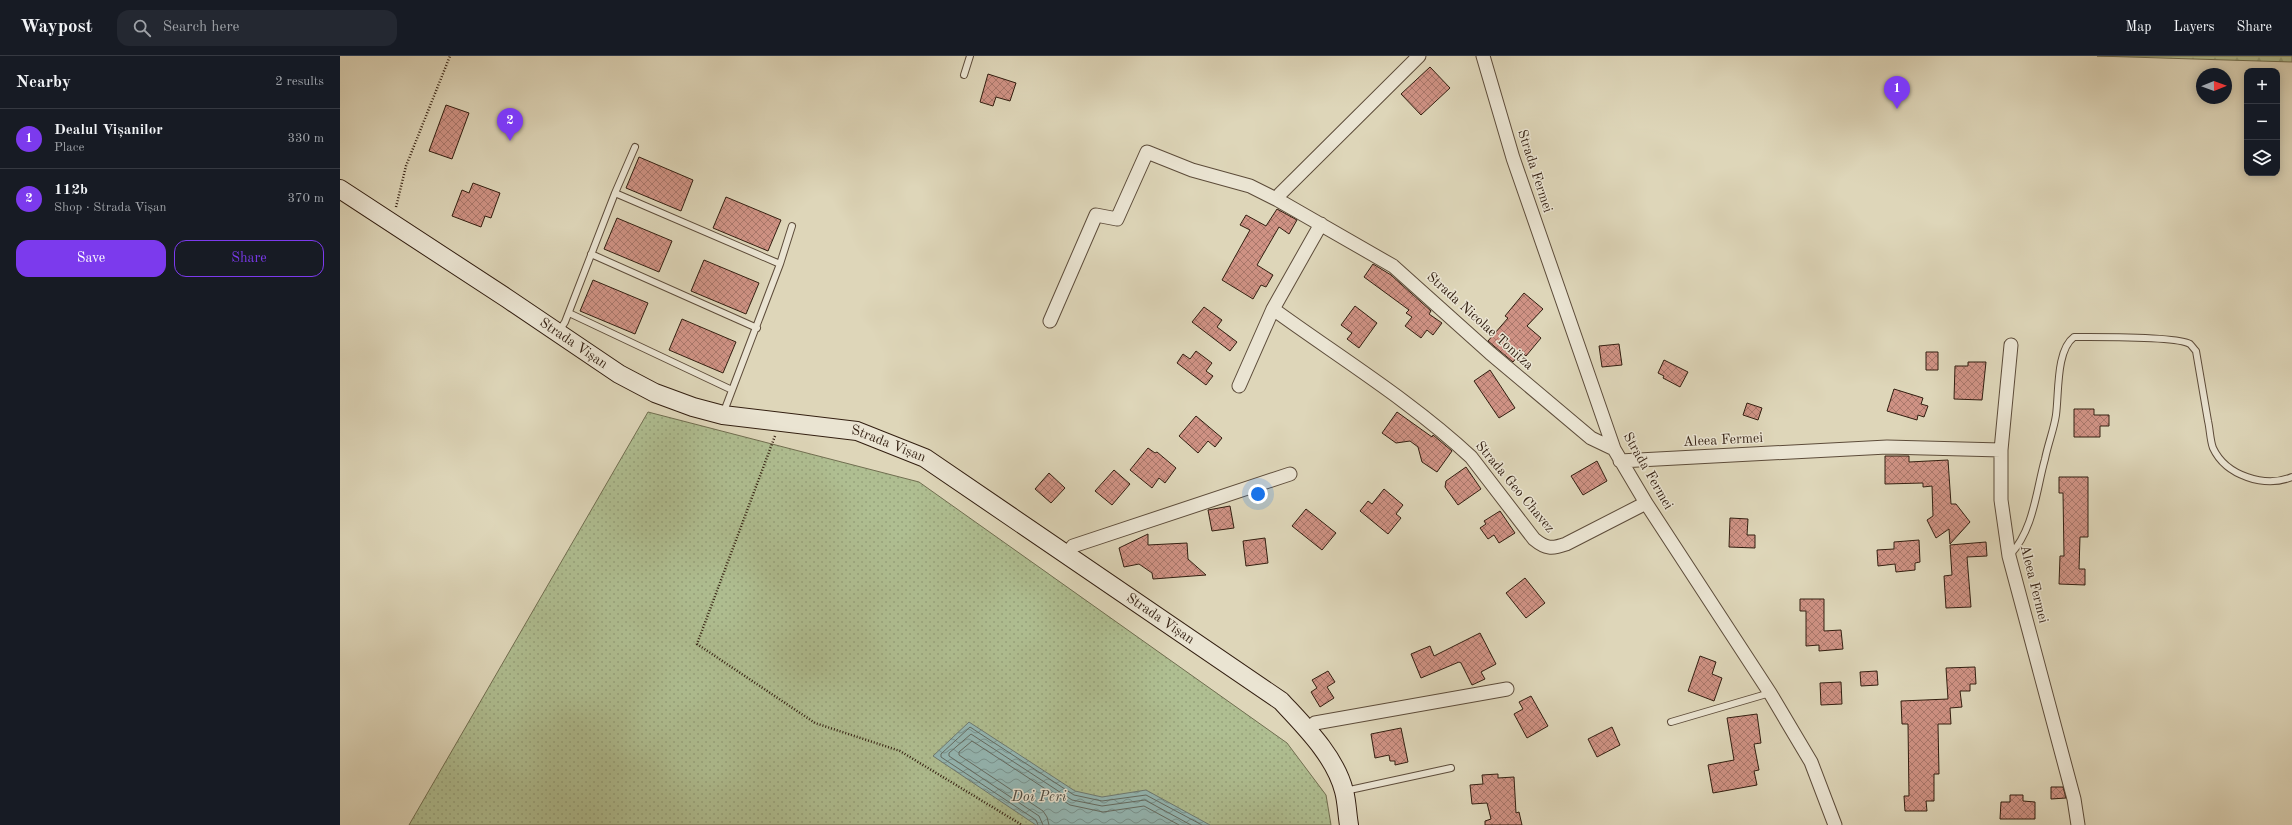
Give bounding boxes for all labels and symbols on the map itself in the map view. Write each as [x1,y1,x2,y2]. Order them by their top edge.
north arrow [2196,68,2232,104]
pin: 1 [1884,76,1910,109]
pin: 2 [497,108,523,141]
street label: Strada Fermei [1515,128,1555,214]
street label: Strada Nicolae Tonitza [1424,270,1536,373]
street label: Strada Vișan [537,315,611,371]
street label: Strada Vișan [851,423,928,465]
street label: Strada Fermei [1620,430,1676,512]
street label: Aleea Fermei [1683,431,1764,449]
street label: Strada Geo Chavez [1473,439,1557,535]
your location [1248,484,1268,504]
street label: Aleea Fermei [2018,543,2051,625]
street label: Strada Vișan [1124,591,1197,647]
water label: Doi Peri [1011,790,1066,805]

